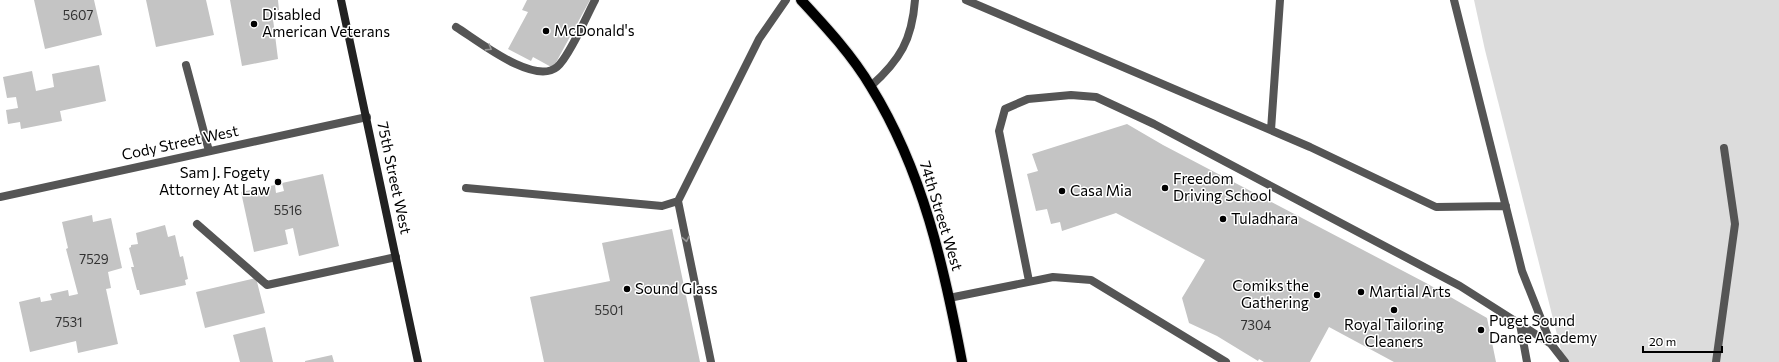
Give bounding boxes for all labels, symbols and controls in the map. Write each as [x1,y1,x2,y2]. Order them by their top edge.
place label: Disabled American Veterans [262,5,390,40]
house number: 5607 [63,7,93,23]
marker: Disabled American Veterans [249,19,259,29]
place label: McDonald's [554,21,635,39]
marker: McDonald's [541,26,551,36]
one-way arrow [485,43,492,50]
street label: 75th Street West [374,120,416,236]
street label: Cody Street West [120,121,240,163]
street label: 74th Street West [917,159,967,273]
place label: Sam J. Fogety Attorney At Law [159,163,270,198]
place label: Freedom Driving School [1173,169,1272,204]
marker: Sam J. Fogety Attorney At Law [273,177,283,187]
place label: Casa Mia [1070,181,1132,199]
marker: Freedom Driving School [1160,183,1170,193]
marker: Casa Mia [1057,186,1067,196]
house number: 5516 [274,202,302,218]
place label: Tuladhara [1231,209,1298,227]
marker: Tuladhara [1218,214,1228,224]
one-way arrow [682,236,690,242]
house number: 7529 [79,251,109,267]
place label: Comiks the Gathering [1232,276,1309,311]
place label: Sound Glass [635,279,718,297]
place label: Martial Arts [1369,282,1451,300]
marker: Sound Glass [622,284,632,294]
marker: Martial Arts [1356,287,1366,297]
marker: Comiks the Gathering [1312,290,1322,300]
house number: 5501 [595,302,623,318]
marker: Royal Tailoring Cleaners [1389,305,1399,315]
place label: Puget Sound Dance Academy [1489,311,1597,346]
house number: 7531 [55,314,83,330]
place label: Royal Tailoring Cleaners [1344,315,1444,350]
house number: 7304 [1241,317,1271,333]
marker: Puget Sound Dance Academy [1476,325,1486,335]
scale bar [1643,328,1722,354]
text: 20 m [1649,334,1676,348]

